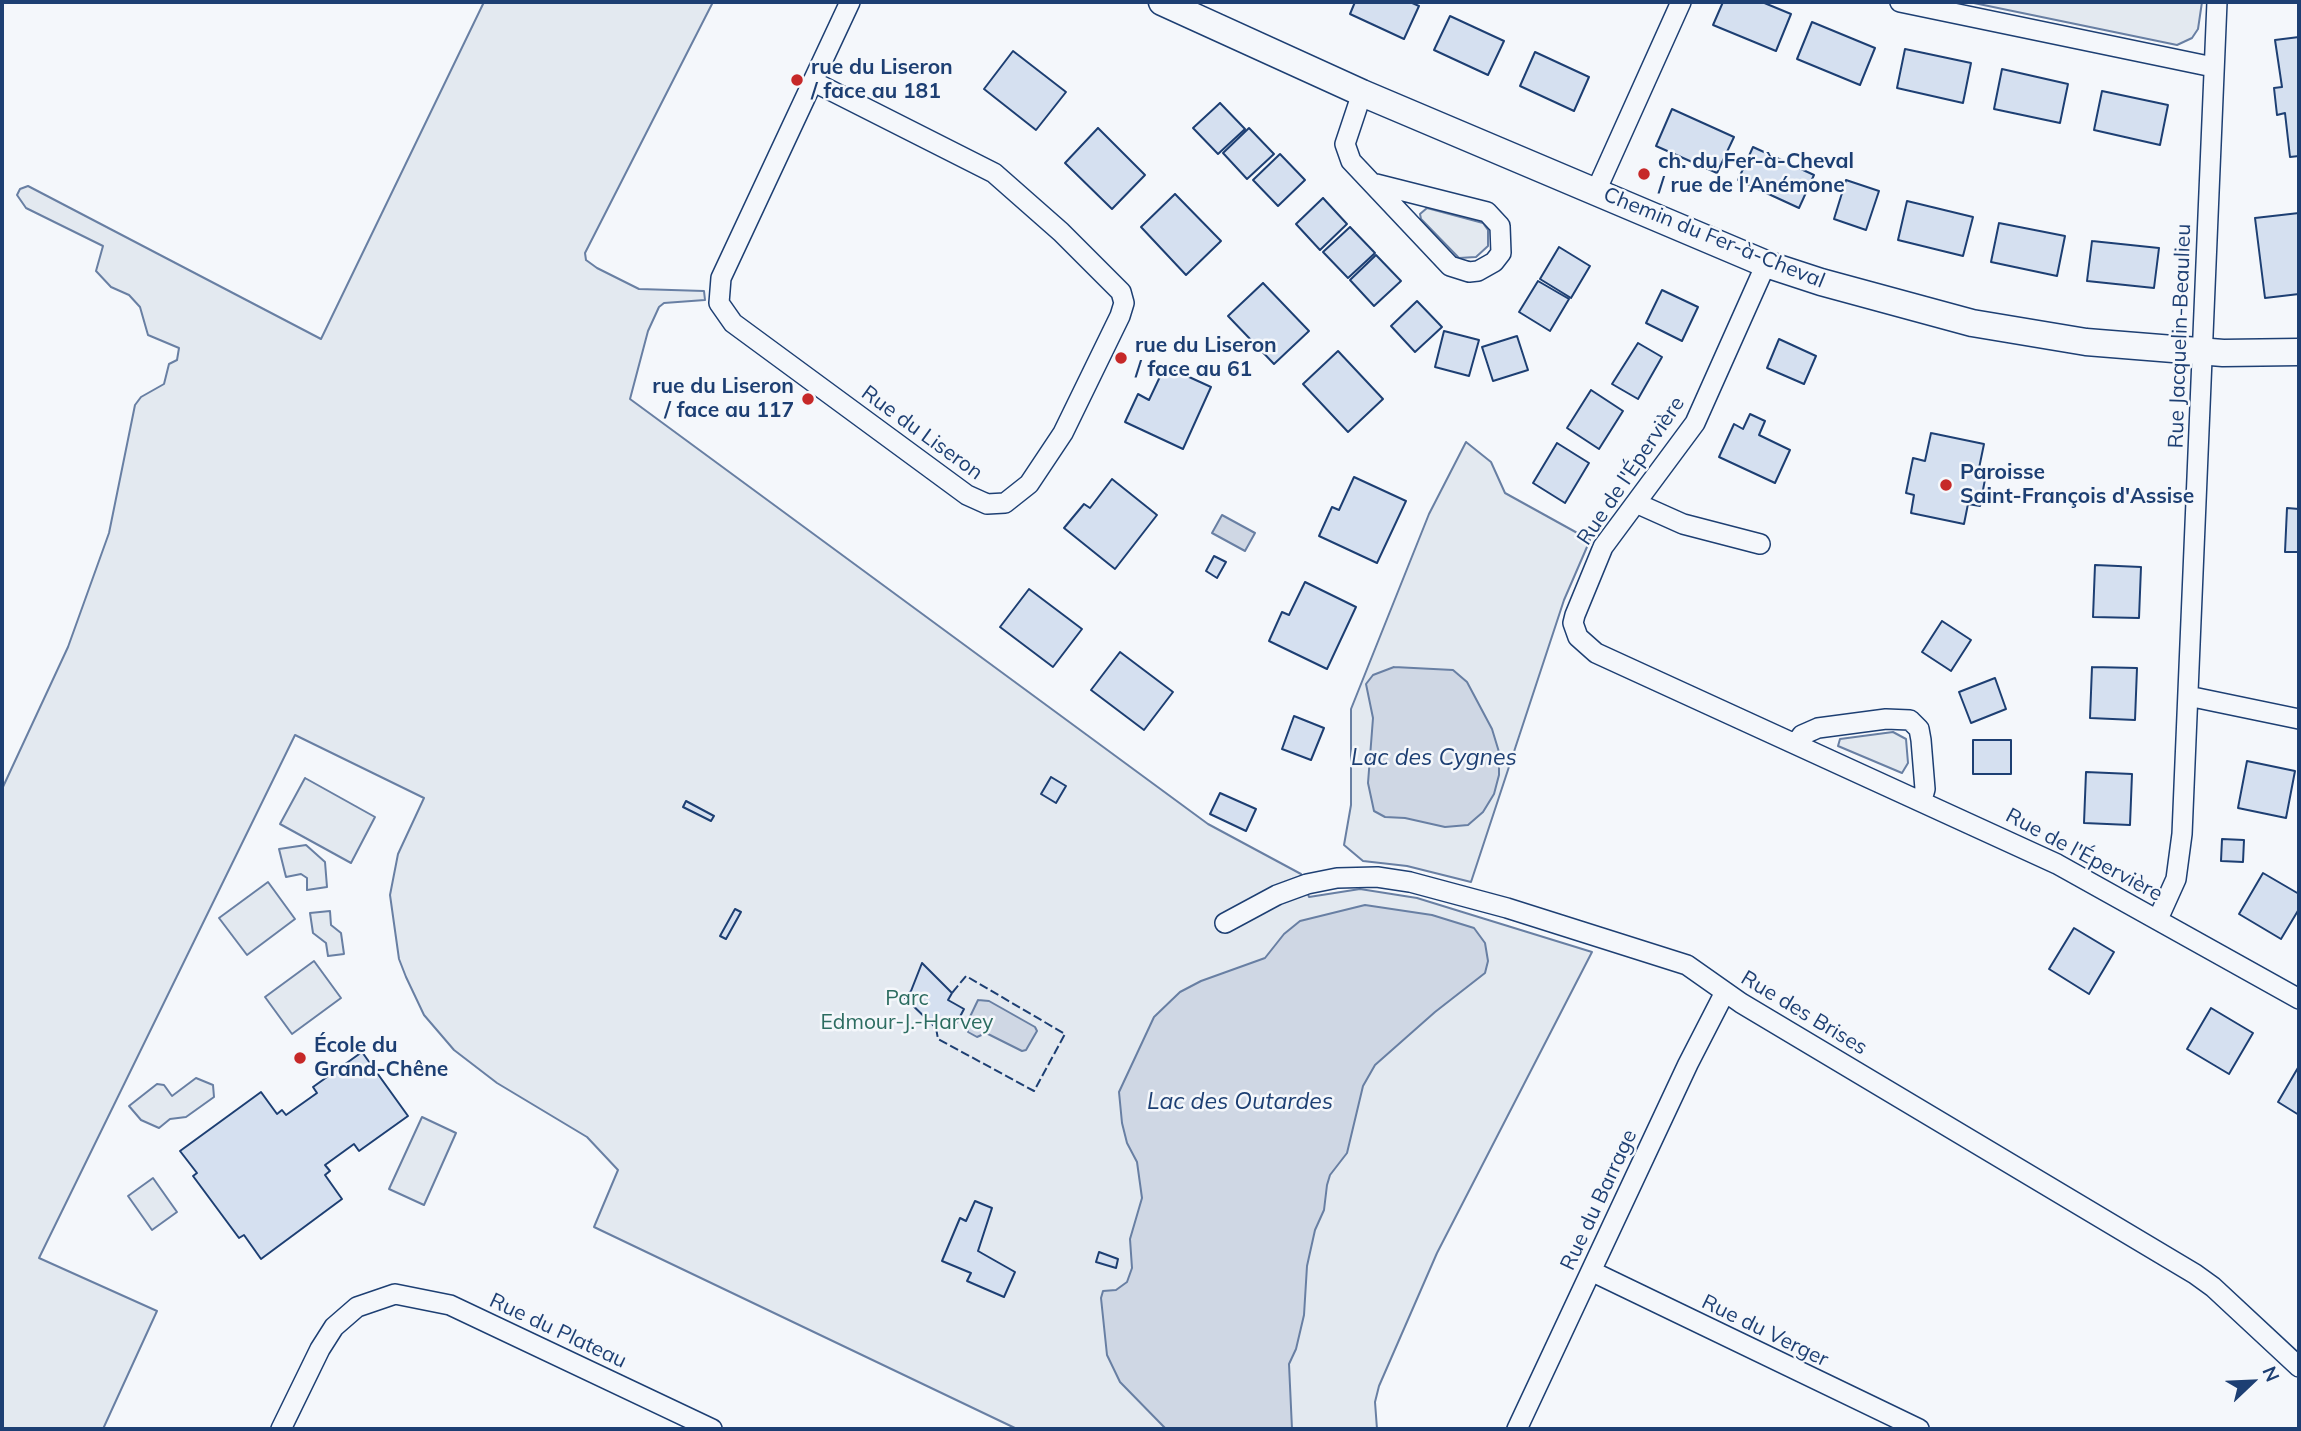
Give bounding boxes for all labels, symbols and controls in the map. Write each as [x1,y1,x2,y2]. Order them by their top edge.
place label: rue du Liseron / face au 181 [811,55,953,105]
marker: rue du Liseron / face au 181 [789,72,805,88]
place label: ch. du Fer-à-Cheval / rue de l'Anémone [1658,149,1854,199]
marker: ch. du Fer-à-Cheval / rue de l'Anémone [1636,166,1652,182]
street label: Chemin du Fer-à-Cheval [1600,182,1828,294]
street label: Rue Jacquelin-Beaulieu [2163,223,2197,449]
place label: rue du Liseron / face au 61 [1135,333,1277,383]
marker: rue du Liseron / face au 61 [1113,350,1129,366]
place label: rue du Liseron / face au 117 [652,374,794,424]
street label: Rue du Liseron [856,381,988,485]
marker: rue du Liseron / face au 117 [800,391,816,407]
street label: Rue de l'Épervière [1572,392,1690,550]
place label: Paroisse Saint-François d'Assise [1960,460,2194,510]
marker: Paroisse Saint-François d'Assise [1938,477,1954,493]
water label: Lac des Cygnes [1351,744,1517,772]
street label: Rue de l'Épervière [2001,803,2167,907]
street label: Rue des Brises [1736,965,1872,1061]
park label: Parc Edmour-J.-Harvey [821,986,993,1036]
place label: École du Grand-Chêne [314,1033,448,1083]
marker: École du Grand-Chêne [292,1050,308,1066]
water label: Lac des Outardes [1147,1088,1333,1116]
street label: Rue du Barrage [1555,1126,1643,1274]
street label: Rue du Plateau [485,1288,631,1374]
street label: Rue du Verger [1698,1289,1832,1373]
north arrow [2217,1347,2287,1417]
text: N [2257,1362,2285,1385]

